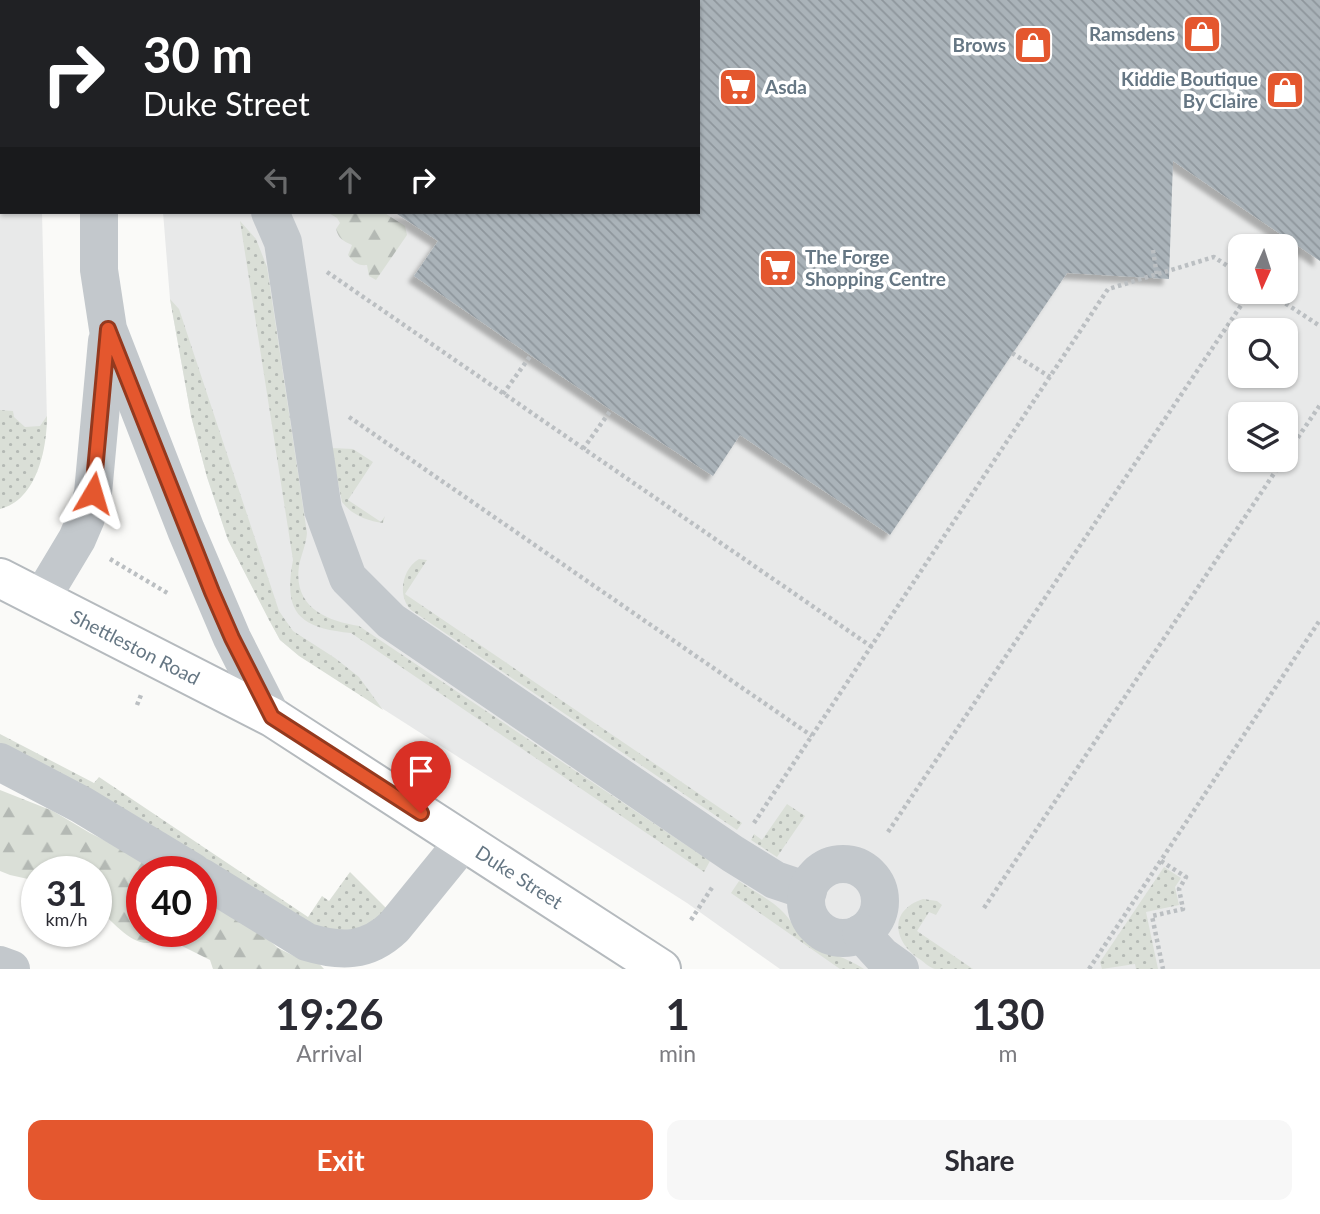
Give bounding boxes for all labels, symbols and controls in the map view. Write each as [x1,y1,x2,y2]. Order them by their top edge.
shop icon: Ramsdens [1181,13,1223,55]
place label: Ramsdens [1089,22,1175,45]
shop icon: Brows [1012,24,1054,66]
text: 30 m [143,25,253,83]
icon: right [28,28,119,119]
place label: Brows [953,33,1006,56]
supermarket icon: Asda [717,66,759,108]
place label: Kiddie Boutique By Claire [1121,67,1258,112]
shop icon: Kiddie Boutique By Claire [1264,69,1306,111]
place label: Asda [764,75,807,98]
text: Duke Street [143,84,310,123]
icon: left [258,161,296,199]
icon: ahead [331,161,369,199]
icon: right [404,161,442,199]
north arrow [1228,234,1298,304]
map controls [1228,234,1298,472]
place label: The Forge Shopping Centre [805,245,946,290]
supermarket icon: The Forge Shopping Centre [757,247,799,289]
button: search [1228,318,1298,388]
button: layers [1228,402,1298,472]
position arrow [56,456,130,530]
street label: Shettleston Road [67,604,204,689]
pin [391,741,451,813]
icon: arrive [402,752,440,790]
street label: Duke Street [472,840,567,913]
speed limit sign: 40 [126,856,217,947]
text: 31 [46,871,87,913]
text: km/h [45,908,88,930]
text: 19:26 [275,989,384,1039]
text: 1 [665,989,690,1039]
text: 130 [972,989,1045,1039]
text: Arrival [296,1039,363,1067]
text: min [659,1039,696,1067]
text: m [999,1039,1018,1067]
button: Exit [28,1120,653,1200]
button: Share [667,1120,1292,1200]

